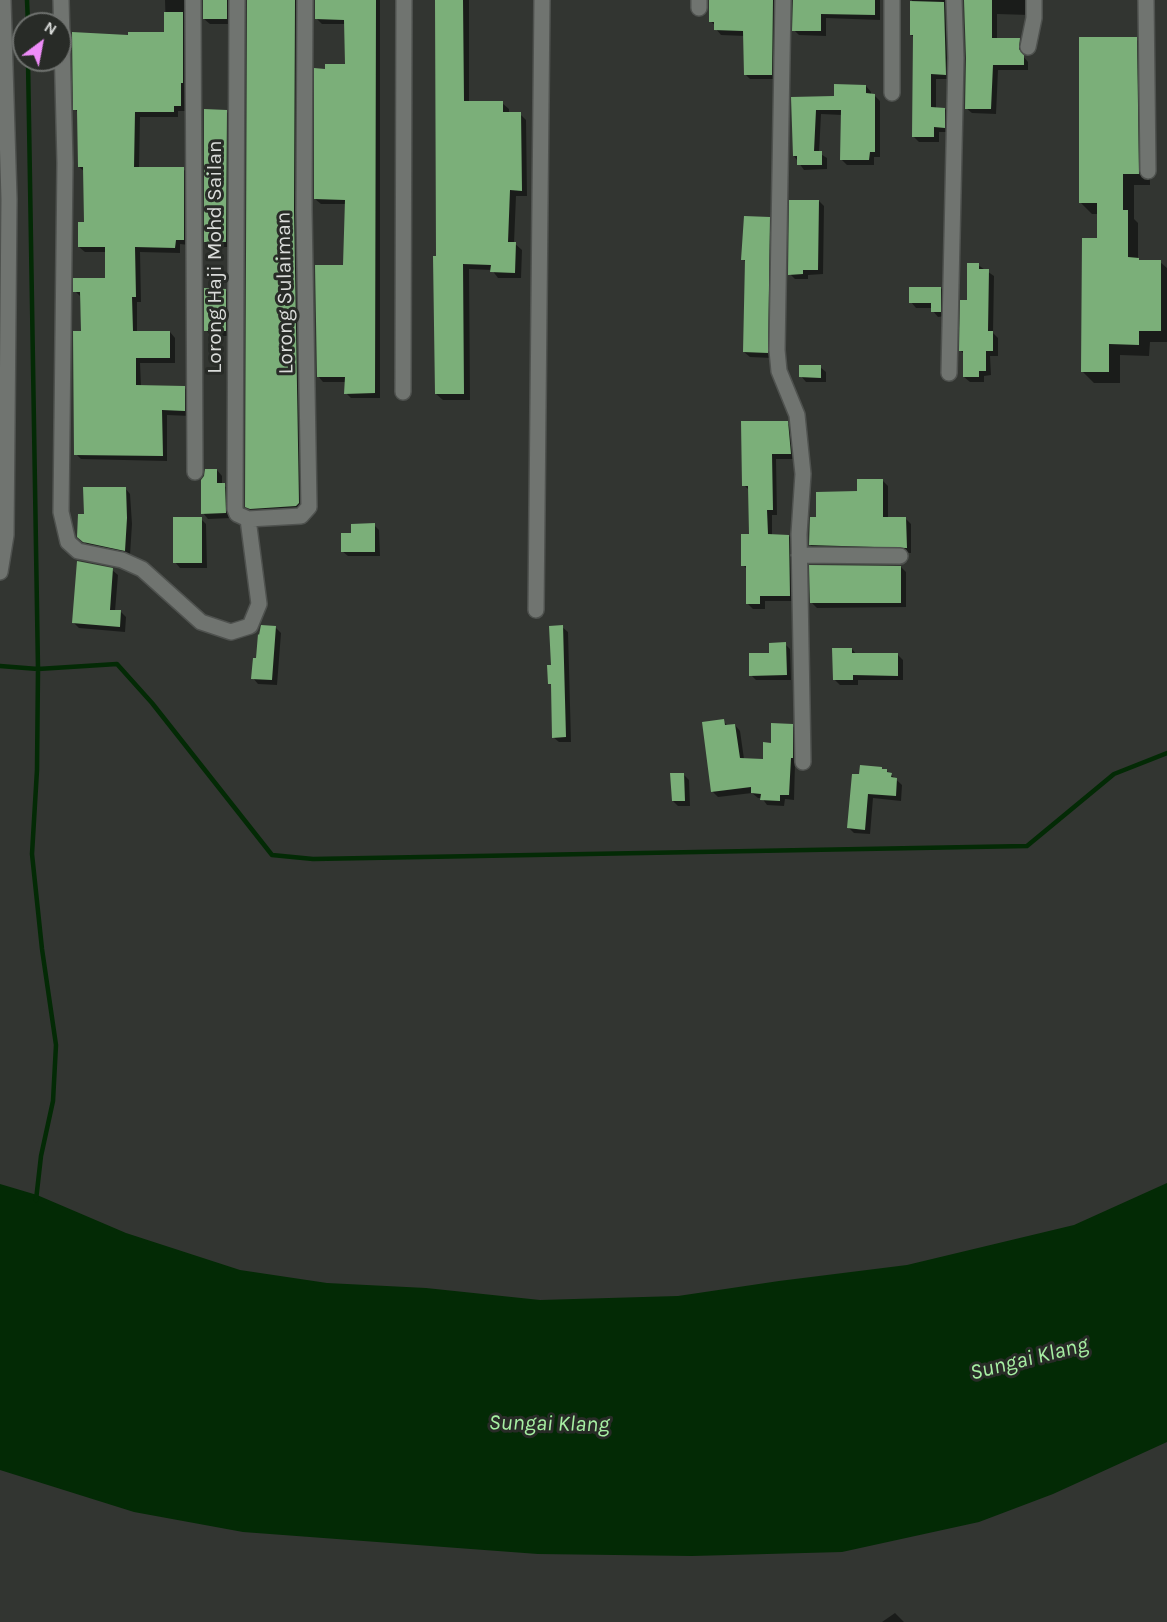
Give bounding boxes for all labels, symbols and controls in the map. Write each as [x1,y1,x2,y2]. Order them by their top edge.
north arrow [12,12,72,72]
text: N [41,17,61,39]
street label: Lorong Haji Mohd Sailan [202,140,228,374]
street label: Lorong Sulaiman [271,211,299,375]
water label: Sungai Klang [967,1332,1091,1386]
water label: Sungai Klang [488,1410,610,1438]

